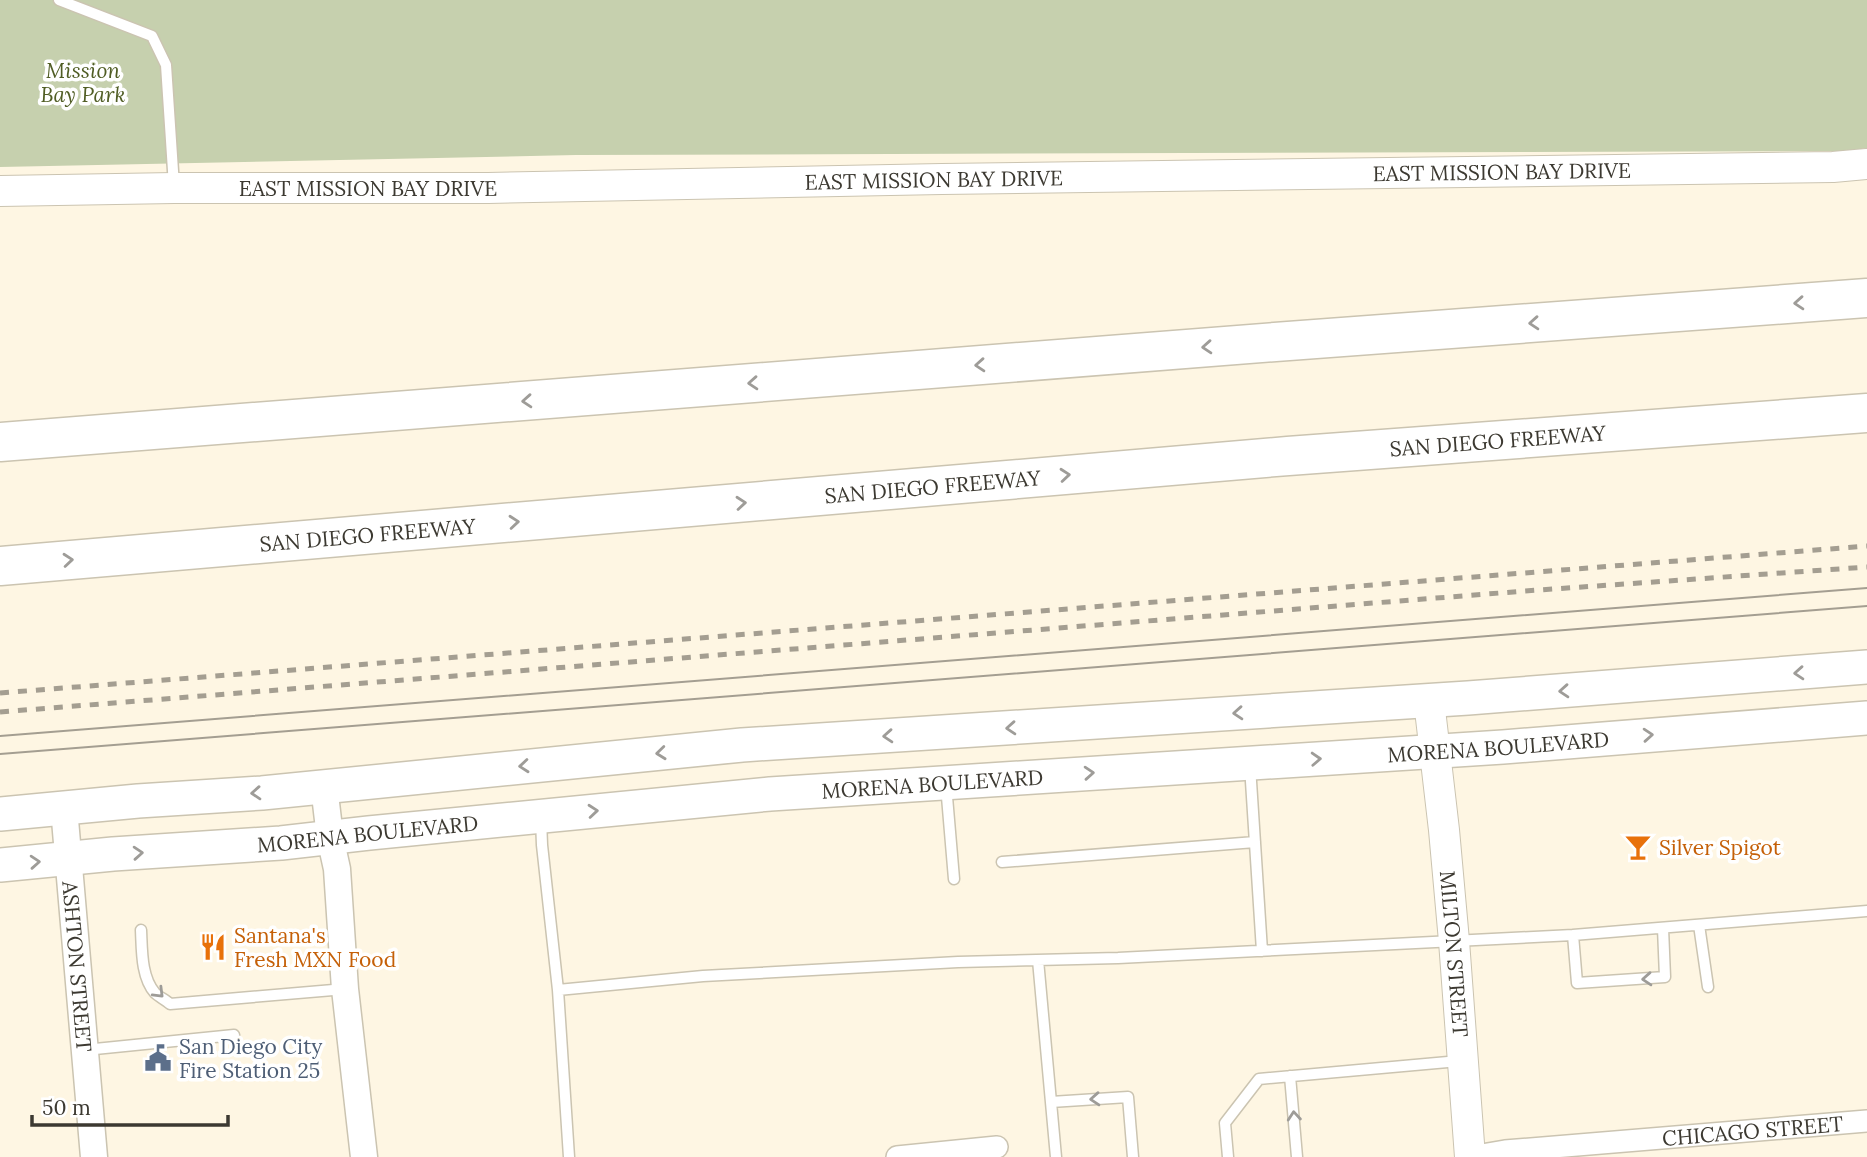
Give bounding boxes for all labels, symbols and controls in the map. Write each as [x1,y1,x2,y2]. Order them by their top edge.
park label: Mission Bay Park [41,57,126,108]
street label: EAST MISSION BAY DRIVE [1372,156,1631,187]
street label: EAST MISSION BAY DRIVE [804,164,1063,195]
street label: EAST MISSION BAY DRIVE [239,174,497,202]
one-way arrow [1793,295,1804,310]
one-way arrow [1528,315,1539,330]
one-way arrow [1201,339,1212,354]
one-way arrow [974,357,985,372]
one-way arrow [748,375,759,390]
one-way arrow [521,393,532,408]
street label: SAN DIEGO FREEWAY [1389,419,1607,462]
street label: SAN DIEGO FREEWAY [823,464,1042,509]
one-way arrow [1060,468,1071,483]
one-way arrow [736,496,747,511]
street label: SAN DIEGO FREEWAY [259,512,477,557]
one-way arrow [509,515,520,530]
one-way arrow [62,553,74,568]
one-way arrow [1793,665,1804,680]
one-way arrow [1558,683,1569,698]
one-way arrow [1233,705,1244,720]
one-way arrow [1005,720,1016,735]
street label: MORENA BOULEVARD [1386,725,1610,768]
one-way arrow [882,728,893,743]
one-way arrow [1643,728,1654,743]
one-way arrow [656,745,667,760]
one-way arrow [1311,752,1322,767]
one-way arrow [518,758,529,773]
street label: MORENA BOULEVARD [821,763,1044,804]
one-way arrow [1084,766,1095,781]
one-way arrow [250,785,261,800]
one-way arrow [588,804,599,819]
street label: MORENA BOULEVARD [256,809,479,858]
bar icon: Silver Spigot [1623,832,1653,862]
place label: Silver Spigot [1659,834,1782,861]
one-way arrow [132,846,143,861]
one-way arrow [30,855,41,870]
street label: MILTON STREET [1434,869,1475,1038]
street label: ASHTON STREET [57,879,98,1053]
place label: Santana's Fresh MXN Food [234,922,396,973]
restaurant icon: Santana's Fresh MXN Food [198,932,228,962]
one-way arrow [1641,971,1652,986]
one-way arrow [151,985,163,998]
place label: San Diego City Fire Station 25 [179,1033,322,1084]
public building icon: San Diego City Fire Station 25 [143,1043,173,1073]
scale bar [32,1084,228,1128]
one-way arrow [1089,1091,1100,1106]
text: 50 m [42,1094,91,1121]
street label: CHICAGO STREET [1661,1110,1844,1151]
one-way arrow [1287,1111,1302,1122]

